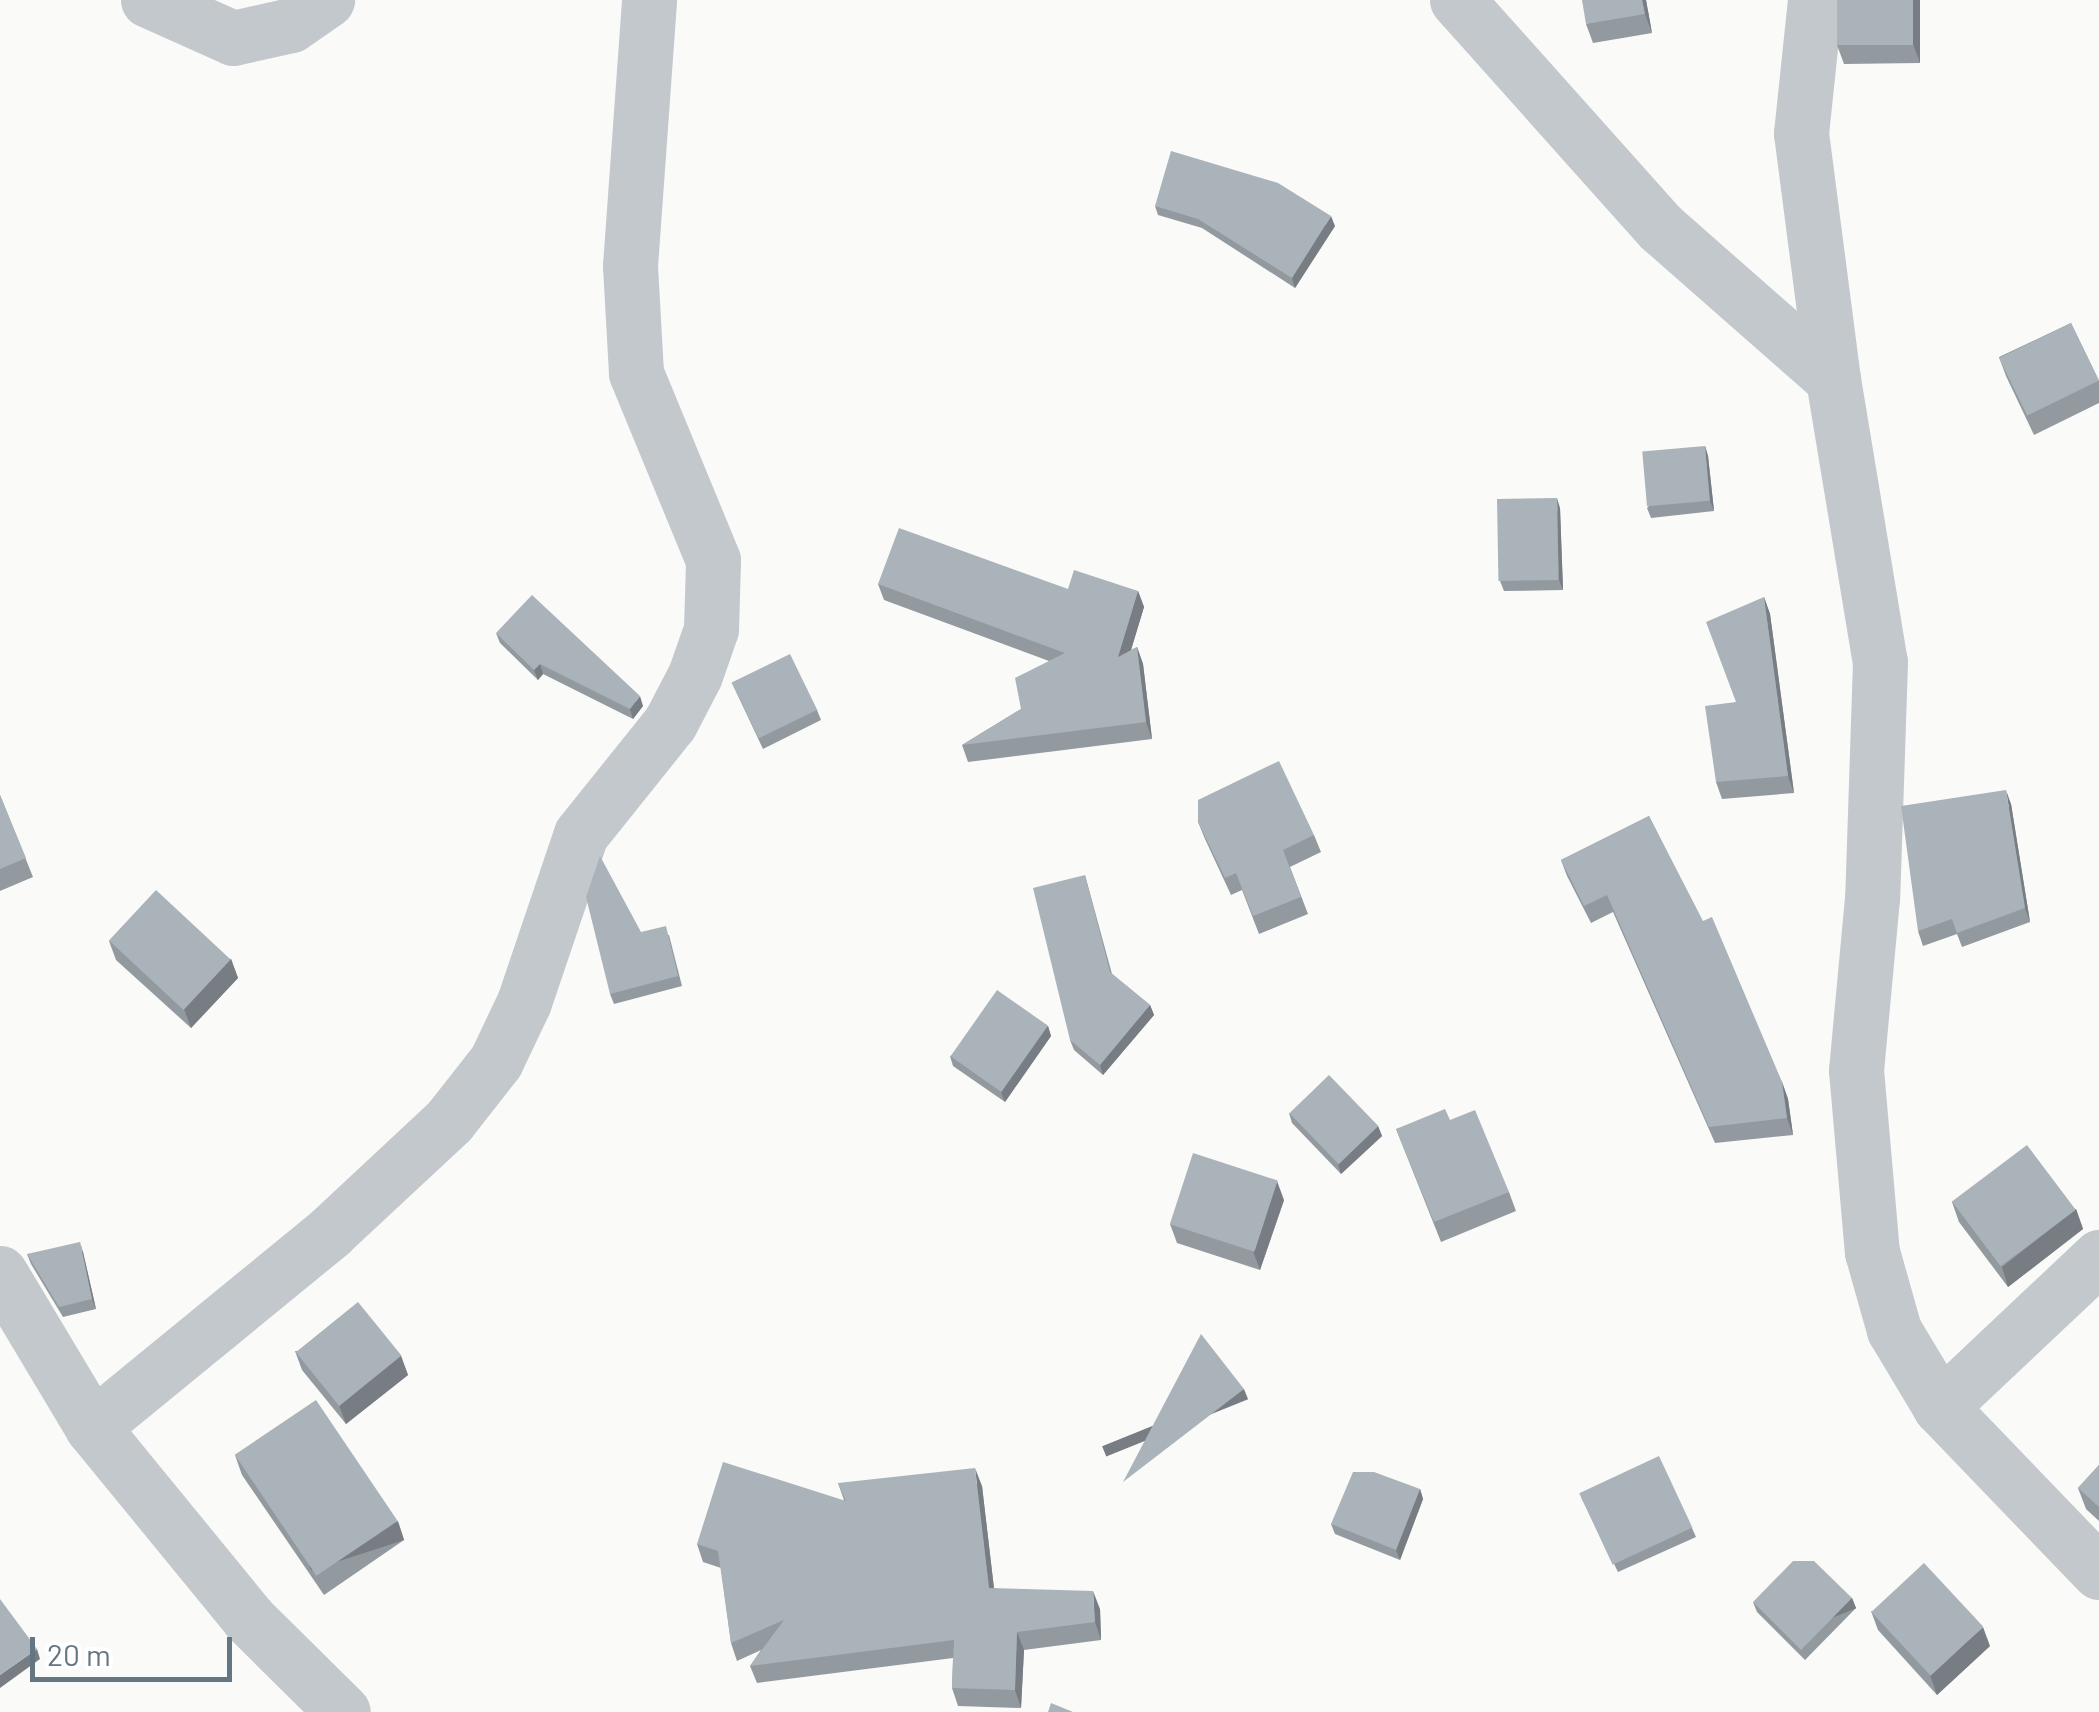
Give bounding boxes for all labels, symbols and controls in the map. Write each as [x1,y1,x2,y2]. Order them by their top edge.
scale bar [35,1617,238,1679]
text: 20 m [47,1636,111,1672]

